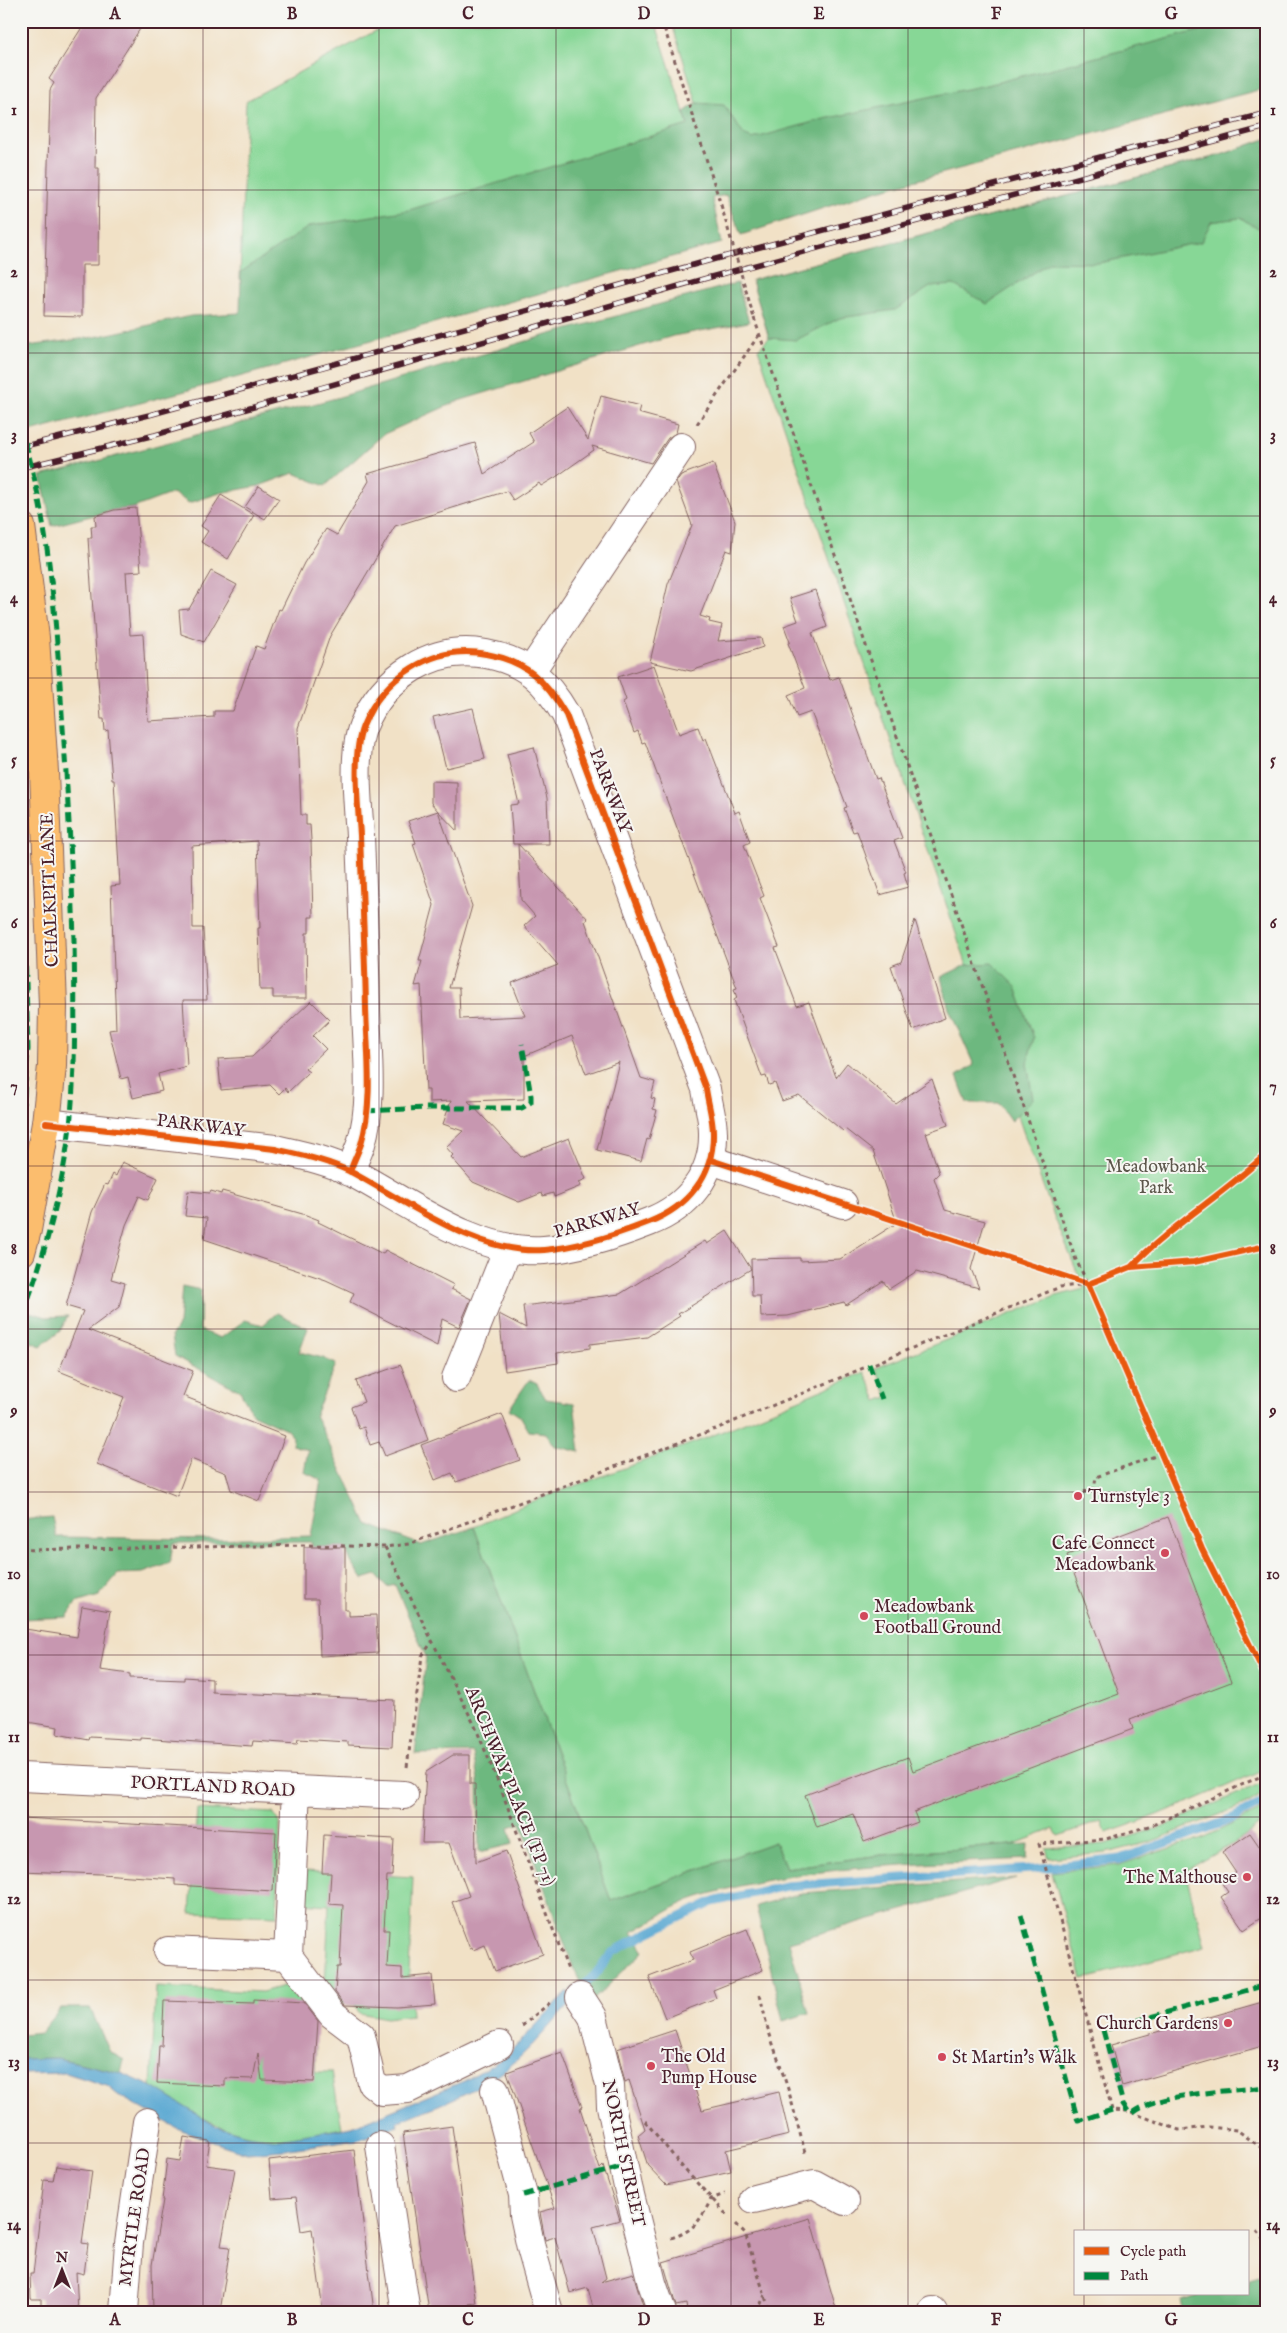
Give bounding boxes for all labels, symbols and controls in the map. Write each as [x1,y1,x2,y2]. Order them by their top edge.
text: A [109,5,122,25]
text: B [287,5,298,25]
text: C [462,5,474,25]
text: D [638,5,651,25]
text: E [813,5,825,25]
text: F [991,5,1002,25]
text: G [1165,5,1178,25]
text: 1 [11,101,17,121]
text: 1 [1270,101,1276,121]
text: 2 [10,263,18,283]
text: 2 [1269,263,1277,283]
text: 3 [11,426,17,446]
text: 3 [1270,426,1276,446]
text: 4 [10,589,19,609]
text: 4 [1269,589,1278,609]
street label: PARKWAY [583,746,637,838]
text: 5 [11,751,17,771]
text: 5 [1270,751,1276,771]
street label: CHALKPIT LANE [36,812,65,967]
text: 6 [11,914,19,934]
text: 6 [1270,914,1278,934]
text: 7 [10,1077,18,1097]
text: 7 [1269,1077,1277,1097]
street label: PARKWAY [155,1110,247,1143]
park label: Meadowbank Park [1106,1156,1207,1200]
street label: PARKWAY [551,1198,644,1245]
text: 8 [11,1240,17,1260]
text: 8 [1270,1240,1276,1260]
text: 9 [10,1402,18,1422]
text: 9 [1269,1402,1277,1422]
place label: Turnstyle 3 [1088,1486,1170,1509]
marker: Turnstyle 3 [1072,1490,1084,1502]
place label: Cafe Connect Meadowbank [1052,1533,1155,1577]
marker: Cafe Connect Meadowbank [1159,1547,1171,1559]
text: 10 [7,1565,21,1585]
text: 10 [1266,1565,1280,1585]
place label: Meadowbank Football Ground [874,1596,1002,1640]
marker: Meadowbank Football Ground [858,1610,870,1622]
street label: ARCHWAY PLACE (FP 71) [459,1683,560,1890]
text: 11 [8,1728,20,1748]
text: 11 [1267,1728,1279,1748]
street label: PORTLAND ROAD [130,1772,296,1803]
place label: The Malthouse [1123,1867,1237,1890]
marker: The Malthouse [1241,1871,1253,1883]
text: 12 [7,1890,21,1910]
text: 12 [1266,1890,1280,1910]
place label: Church Gardens [1096,2013,1218,2036]
marker: Church Gardens [1222,2017,1234,2029]
place label: The Old Pump House [661,2046,757,2090]
place label: St Martin's Walk [952,2047,1077,2070]
marker: St Martin's Walk [936,2051,948,2063]
text: 13 [8,2053,20,2073]
text: 13 [1267,2053,1279,2073]
marker: The Old Pump House [645,2060,657,2072]
street label: NORTH STREET [596,2078,649,2229]
street label: MYRTLE ROAD [114,2146,157,2288]
text: 14 [7,2216,22,2236]
text: 14 [1266,2216,1281,2236]
legend [1074,2230,1250,2296]
text: Cycle path [1120,2242,1186,2261]
north arrow [38,2246,88,2296]
text: N [55,2249,68,2267]
text: Path [1120,2266,1148,2285]
text: A [109,2311,122,2331]
text: B [287,2311,298,2331]
text: C [462,2311,474,2331]
text: D [638,2311,651,2331]
text: E [813,2311,825,2331]
text: F [991,2311,1002,2331]
text: G [1165,2311,1178,2331]

